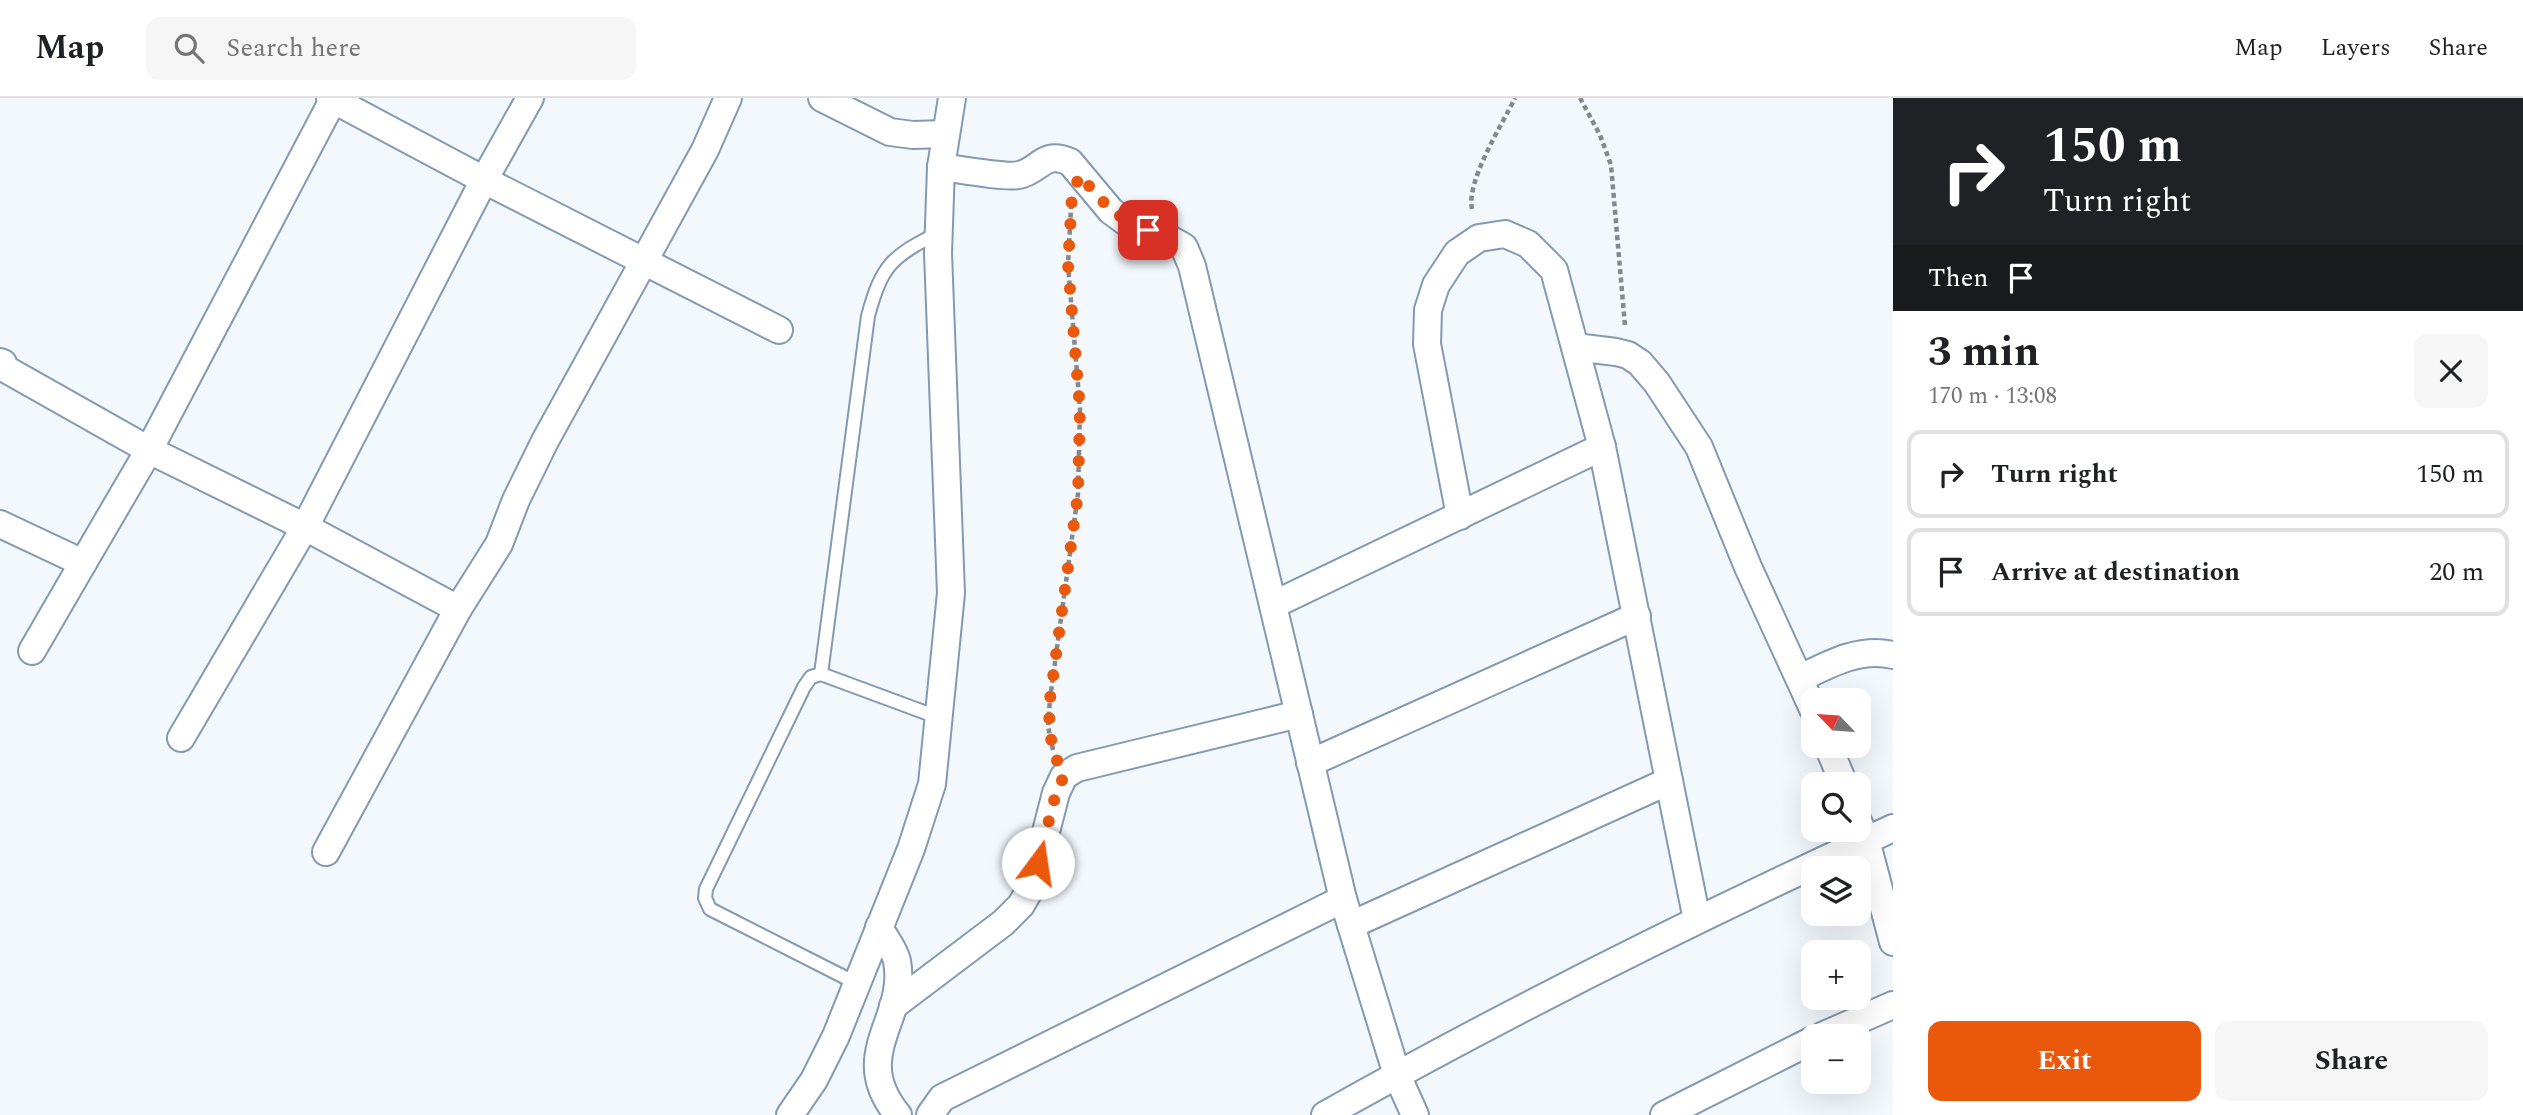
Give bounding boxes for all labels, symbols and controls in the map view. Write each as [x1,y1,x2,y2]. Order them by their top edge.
search box [146,17,636,80]
text: Map [35,23,104,73]
text: Search here [226,28,361,68]
icon: search [170,29,208,67]
text: Map [2234,30,2283,66]
text: Layers [2321,30,2391,66]
text: Share [2429,30,2488,66]
text: 150 m [2043,109,2182,184]
icon: right [1928,126,2019,217]
text: Turn right [2043,177,2191,226]
pin [1118,200,1178,260]
icon: arrive [1129,211,1167,249]
text: Then [1928,258,1988,298]
icon: arrive [2002,259,2040,297]
text: 3 min [1928,321,2040,384]
button: close [2414,334,2488,408]
text: 170 m · 13:08 [1928,379,2057,414]
text: Turn right [1991,454,2118,494]
text: 150 m [2416,454,2484,494]
icon: right [1932,455,1970,493]
text: Arrive at destination [1991,552,2240,592]
text: 20 m [2429,552,2484,592]
icon: arrive [1932,553,1970,591]
north arrow [1801,688,1871,758]
map controls [1801,688,1871,1094]
button: search [1801,772,1871,842]
position arrow [1001,826,1075,900]
button: layers [1801,856,1871,926]
button: + [1801,940,1871,1010]
button: Exit [1928,1021,2201,1101]
button: Share [2215,1021,2488,1101]
button: − [1801,1024,1871,1094]

